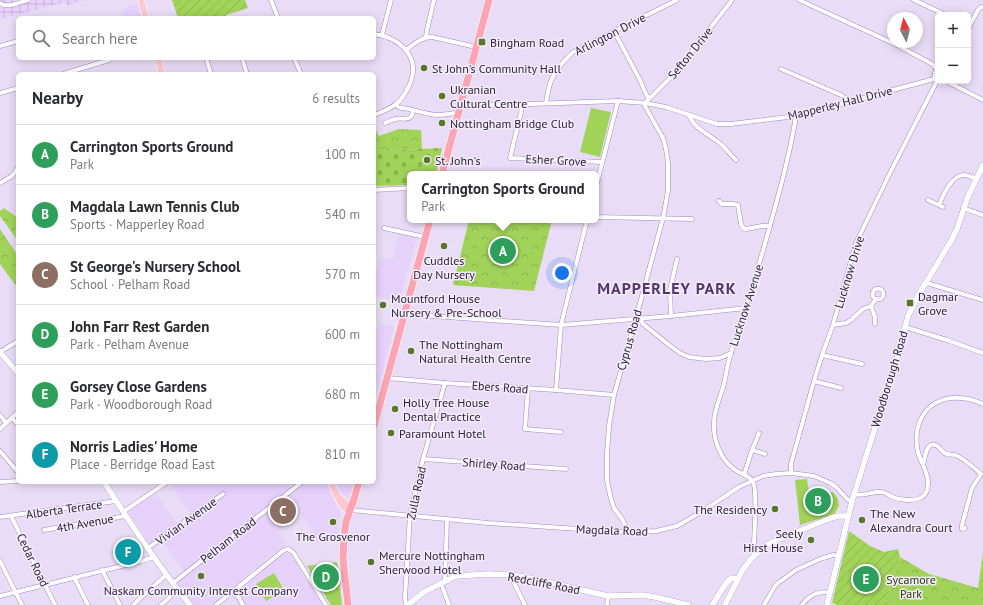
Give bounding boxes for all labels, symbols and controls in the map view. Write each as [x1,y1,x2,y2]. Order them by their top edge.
street label: Arlington Drive [572,10,648,58]
north arrow [887,12,923,48]
map controls [935,12,971,84]
button: + [935,12,971,48]
search box [16,16,376,60]
street label: Sefton Drive [664,24,716,82]
icon: search [30,27,52,49]
text: Search here [62,29,138,48]
place label: Bingham Road [490,35,564,50]
marker: Bingham Road [477,37,487,47]
button: − [935,48,971,84]
place label: St John's Community Hall [432,61,561,76]
marker: St John's Community Hall [419,63,429,73]
place label: Ukranian Cultural Centre [450,82,527,111]
street label: Mapperley Hall Drive [786,83,894,123]
text: Nearby [32,87,83,109]
text: 6 results [312,90,360,107]
marker: Ukranian Cultural Centre [437,91,447,101]
place label: Nottingham Bridge Club [450,116,574,131]
marker: Nottingham Bridge Club [437,118,447,128]
text: Carrington Sports Ground [70,137,233,156]
text: A [41,146,49,163]
text: 100 m [325,146,360,163]
street label: Esher Grove [525,151,587,169]
place label: St. John's [435,153,480,168]
marker: St. John's [422,155,432,165]
text: Park [70,156,94,173]
popup [407,171,599,223]
text: Carrington Sports Ground [421,179,585,198]
text: Magdala Lawn Tennis Club [70,197,240,216]
text: Park [421,198,445,215]
text: B [41,206,49,223]
text: 540 m [325,206,360,223]
text: Sports · Mapperley Road [70,216,205,233]
street label: Lucknow Drive [831,234,867,310]
pin: A [490,236,516,266]
marker: Cuddles Day Nursery [439,241,449,251]
place label: Cuddles Day Nursery [413,253,475,282]
text: St George's Nursery School [70,257,241,276]
street label: Lucknow Avenue [726,262,766,348]
your location [552,263,572,283]
text: C [41,266,49,283]
text: 570 m [325,266,360,283]
text: School · Pelham Road [70,276,190,293]
district label: MAPPERLEY PARK [597,278,737,298]
place label: Dagmar Grove [918,289,958,318]
place label: Mountford House Nursery & Pre-School [391,291,502,320]
marker: Dagmar Grove [905,298,915,308]
marker: Mountford House Nursery & Pre-School [378,300,388,310]
street label: Cyprus Road [613,308,645,372]
text: John Farr Rest Garden [70,317,209,336]
text: D [41,326,49,343]
text: 600 m [325,326,360,343]
street label: Woodborough Road [867,329,911,429]
text: Park · Pelham Avenue [70,336,189,353]
place label: The Nottingham Natural Health Centre [419,337,531,366]
marker: The Nottingham Natural Health Centre [406,346,416,356]
text: Gorsey Close Gardens [70,377,207,396]
street label: Ebers Road [471,378,529,396]
text: E [42,386,48,403]
text: 680 m [325,386,360,403]
place label: Holly Tree House Dental Practice [403,395,489,424]
text: Park · Woodborough Road [70,396,212,413]
marker: Holly Tree House Dental Practice [390,404,400,414]
place label: Paramount Hotel [399,426,486,441]
marker: Paramount Hotel [386,428,396,438]
text: Norris Ladies' Home [70,437,198,456]
text: F [42,446,48,463]
text: 810 m [325,446,360,463]
street label: Shirley Road [462,454,526,474]
text: Place · Berridge Road East [70,456,215,473]
street label: Zulla Road [403,465,429,521]
pin: B [805,486,831,516]
street label: Vivian Avenue [152,494,219,549]
street label: Alberta Terrace [25,496,103,522]
pin: C [270,496,296,526]
place label: The Residency [694,502,767,517]
marker: The Residency [770,504,780,514]
place label: The New Alexandra Court [870,506,953,535]
street label: 4th Avenue [55,511,115,535]
street label: Pelham Road [197,514,259,566]
marker: The New Alexandra Court [857,515,867,525]
marker: The Grosvenor [328,517,338,527]
street label: Magdala Road [576,521,648,539]
place label: Seely Hirst House [743,526,803,555]
place label: The Grosvenor [296,529,370,544]
street label: Cedar Road [14,531,52,589]
marker: Seely Hirst House [806,535,816,545]
pin: F [115,537,141,567]
place label: Mercure Nottingham Sherwood Hotel [379,548,485,577]
marker: Mercure Nottingham Sherwood Hotel [366,557,376,567]
pin: D [313,562,339,592]
pin: E [853,564,879,594]
street label: Redcliffe Road [507,569,581,597]
marker: Naskam Community Interest Company [196,571,206,581]
park label: Sycamore Park [886,572,936,601]
place label: Naskam Community Interest Company [104,583,299,598]

